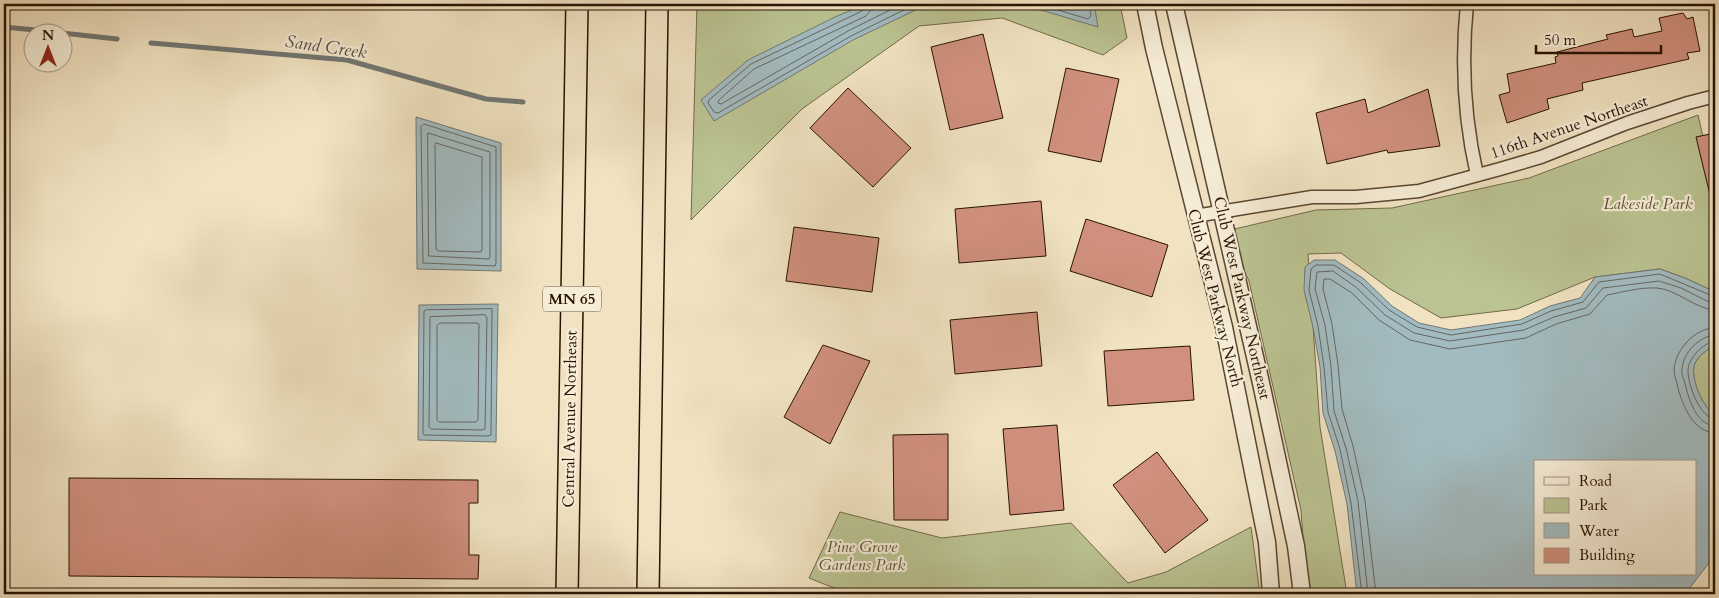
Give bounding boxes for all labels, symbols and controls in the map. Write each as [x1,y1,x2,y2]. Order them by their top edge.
north arrow [22,22,72,72]
scale bar [1536,22,1662,54]
text: N [42,26,54,45]
water label: Sand Creek [284,29,369,65]
text: 50 m [1544,30,1576,50]
street label: 116th Avenue Northeast [1487,90,1651,164]
park label: Lakeside Park [1603,193,1693,215]
street label: Club West Parkway Northeast [1208,194,1276,402]
street label: Club West Parkway North [1182,207,1248,390]
road number: MN 65 [543,286,601,312]
street label: Central Avenue Northeast [557,330,583,508]
legend [1534,460,1696,576]
text: Road [1579,471,1612,491]
text: Park [1579,495,1608,515]
text: Water [1578,521,1620,541]
park label: Pine Grove Gardens Park [819,536,905,576]
text: Building [1579,545,1635,565]

